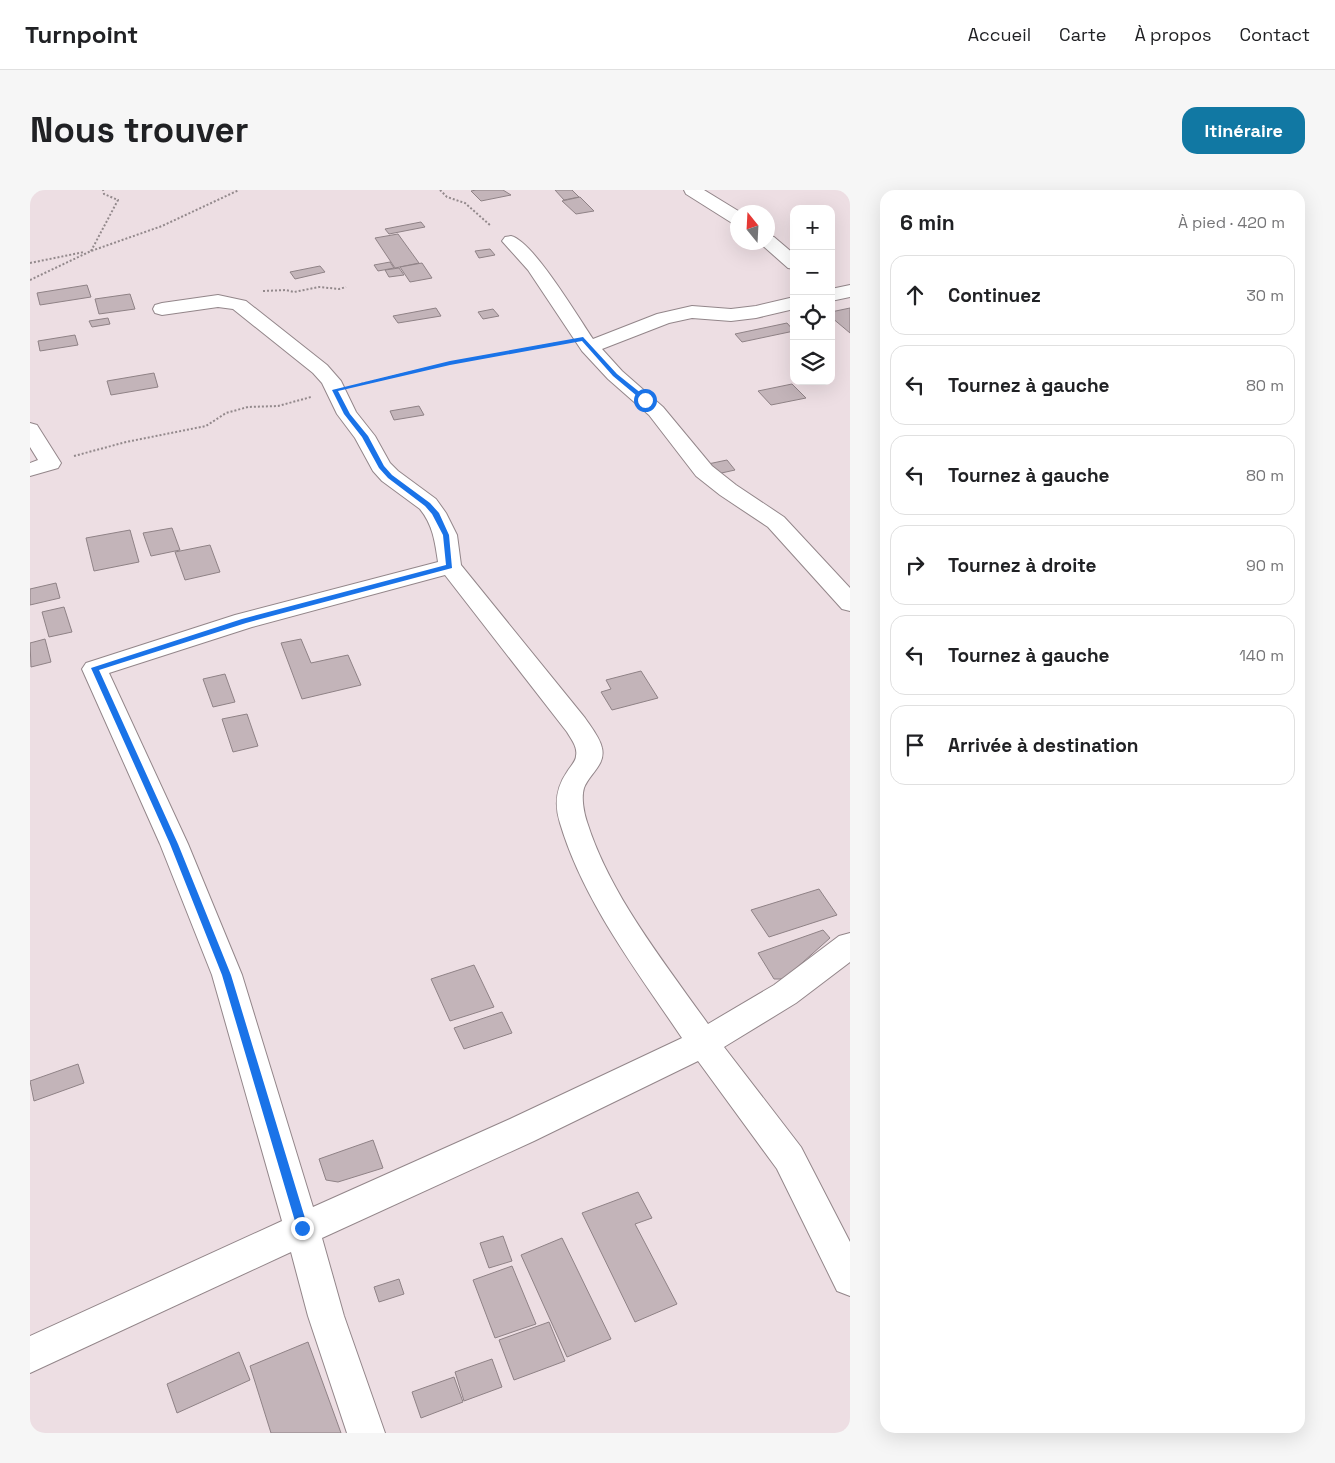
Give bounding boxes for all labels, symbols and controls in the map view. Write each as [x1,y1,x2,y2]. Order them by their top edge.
text: Turnpoint [25,19,138,50]
text: Accueil [968,23,1031,46]
text: Carte [1059,23,1106,46]
text: À propos [1134,23,1212,46]
text: Contact [1240,23,1310,46]
button: Itinéraire [1182,107,1305,154]
text: Nous trouver [30,108,249,152]
north arrow [730,205,775,250]
map controls [790,205,835,385]
button: + [790,205,835,250]
text: 6 min [900,209,955,236]
text: À pied · 420 m [1178,212,1285,233]
button: − [790,250,835,295]
icon: ahead [901,281,929,309]
text: Continuez [948,283,1041,308]
text: 30 m [1246,285,1284,306]
button: locate [790,295,835,340]
button: layers [790,340,835,385]
icon: left [901,371,929,399]
text: Tournez à gauche [948,373,1110,398]
text: 80 m [1246,375,1284,396]
route start [634,389,657,412]
icon: left [901,461,929,489]
text: Tournez à gauche [948,463,1110,488]
text: 80 m [1246,465,1284,486]
icon: right [901,551,929,579]
text: Tournez à droite [948,553,1097,578]
text: 90 m [1246,555,1284,576]
icon: left [901,641,929,669]
text: Tournez à gauche [948,643,1110,668]
text: 140 m [1239,645,1284,666]
icon: arrive [901,731,929,759]
text: Arrivée à destination [948,733,1138,758]
route end [291,1217,314,1240]

